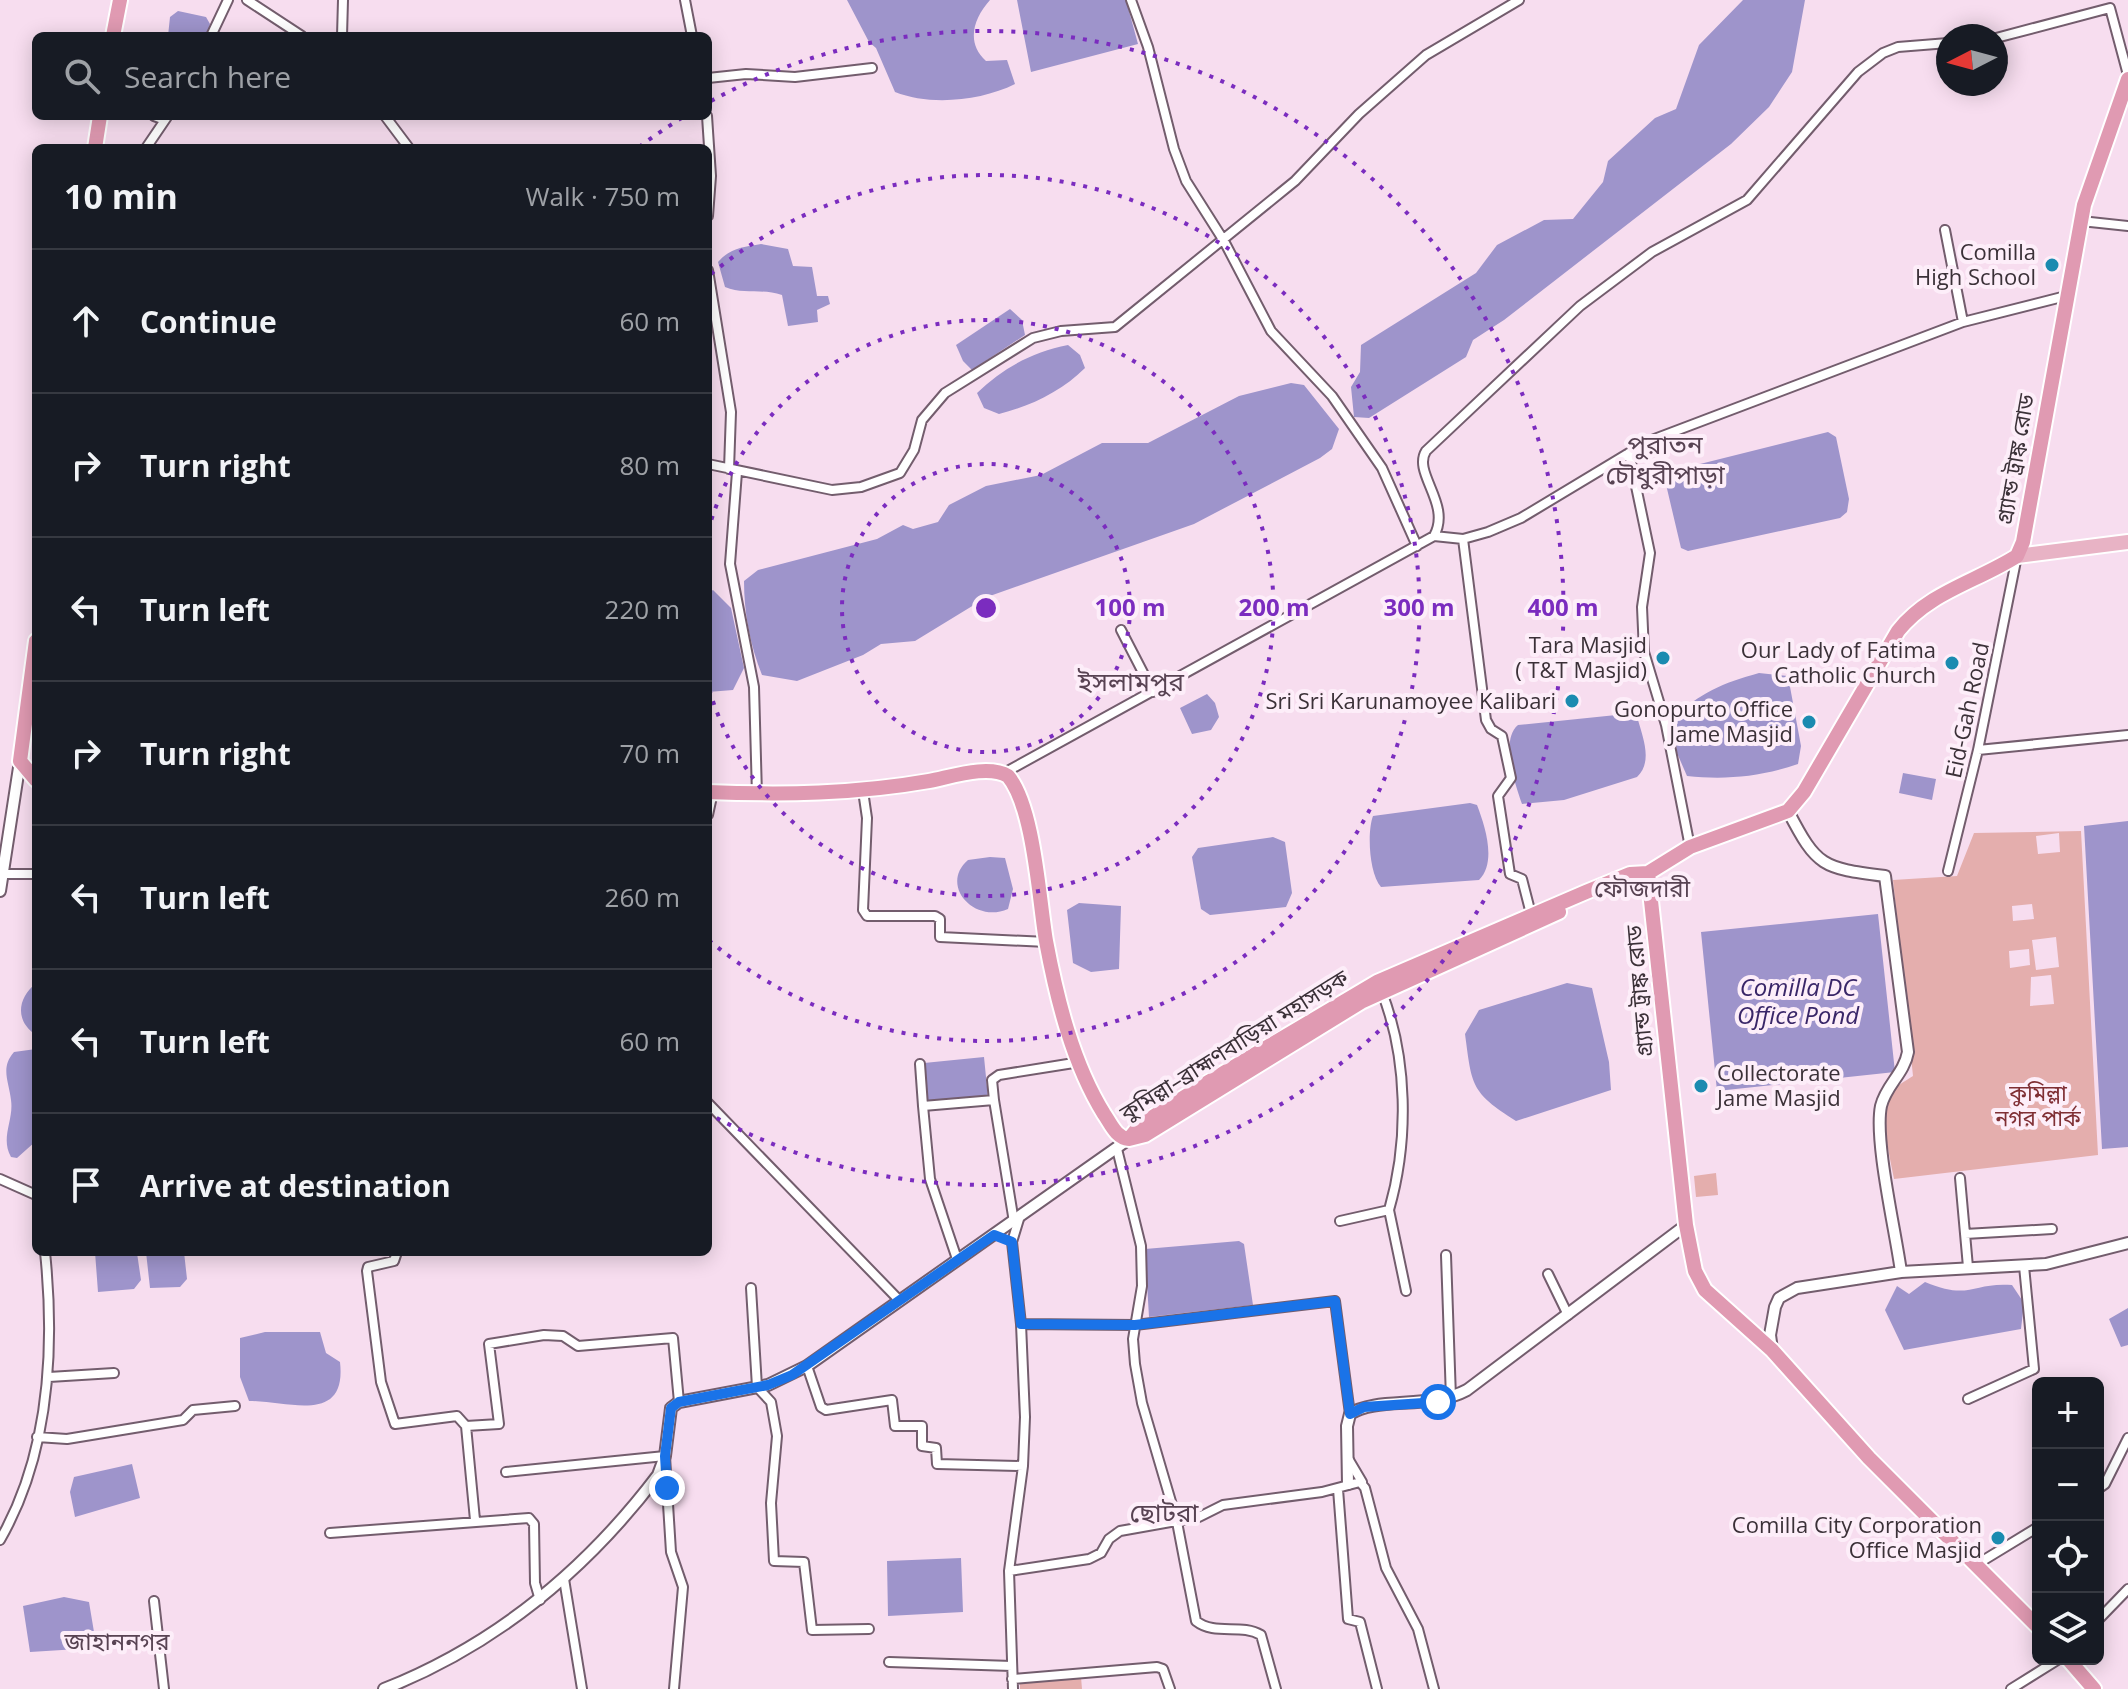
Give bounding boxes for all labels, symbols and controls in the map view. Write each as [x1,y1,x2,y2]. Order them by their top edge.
north arrow [1936,24,2008,96]
search box [32,32,712,120]
icon: search [60,54,104,98]
text: Search here [124,56,291,97]
text: 10 min [64,173,178,219]
text: Walk · 750 m [526,178,680,214]
place label: Comilla High School [1915,236,2036,291]
marker: Comilla High School [2043,256,2061,274]
icon: ahead [64,299,108,343]
text: Continue [140,301,277,342]
text: 60 m [619,303,680,339]
street label: গ্র্যান্ড ট্রাঙ্ক রোড [1988,391,2040,526]
district label: পুরাতন চৌধুরীপাড়া [1605,426,1726,492]
icon: right [64,443,108,487]
text: Turn right [140,445,291,486]
text: 80 m [619,447,680,483]
icon: left [64,587,108,631]
text: Turn left [140,589,270,630]
text: 100 m [1095,590,1165,623]
text: 200 m [1239,590,1309,623]
text: 300 m [1384,590,1454,623]
text: 400 m [1528,590,1598,623]
text: 220 m [605,591,680,627]
centre of rings [972,594,1000,622]
place label: Tara Masjid ( T&T Masjid) [1515,629,1647,684]
place label: Our Lady of Fatima Catholic Church [1741,634,1936,689]
street label: Eid-Gah Road [1937,639,1995,781]
marker: Tara Masjid ( T&T Masjid) [1654,649,1672,667]
marker: Our Lady of Fatima Catholic Church [1943,654,1961,672]
district label: ইসলামপুর [1077,663,1185,699]
place label: Sri Sri Karunamoyee Kalibari [1265,685,1556,715]
marker: Sri Sri Karunamoyee Kalibari [1563,692,1581,710]
place label: Gonopurto Office Jame Masjid [1614,693,1793,748]
marker: Gonopurto Office Jame Masjid [1800,713,1818,731]
icon: right [64,731,108,775]
text: Turn right [140,733,291,774]
text: 70 m [619,735,680,771]
district label: ফৌজদারী [1594,871,1691,904]
icon: left [64,875,108,919]
text: Turn left [140,877,270,918]
text: 260 m [605,879,680,915]
street label: গ্র্যান্ড ট্রাঙ্ক রোড [1617,924,1659,1058]
street label: কুমিল্লা–ব্রাহ্মণবাড়িয়া মহাসড়ক [1113,961,1354,1127]
water label: Comilla DC Office Pond [1737,970,1860,1031]
icon: left [64,1019,108,1063]
text: Turn left [140,1021,270,1062]
text: 60 m [619,1023,680,1059]
place label: Collectorate Jame Masjid [1715,1057,1841,1112]
marker: Collectorate Jame Masjid [1692,1077,1710,1095]
park label: কুমিল্লা নগর পার্ক [1994,1077,2081,1132]
icon: arrive [64,1163,108,1207]
text: Arrive at destination [140,1165,451,1206]
map controls [2032,1377,2104,1665]
button: + [2032,1377,2104,1449]
route start [1420,1384,1456,1420]
button: − [2032,1449,2104,1521]
route end [649,1470,685,1506]
district label: ছোটরা [1130,1494,1199,1530]
place label: Comilla City Corporation Office Masjid [1732,1509,1982,1564]
button: locate [2032,1521,2104,1593]
marker: Comilla City Corporation Office Masjid [1989,1529,2007,1547]
button: layers [2032,1593,2104,1665]
district label: জাহাননগর [64,1624,170,1657]

